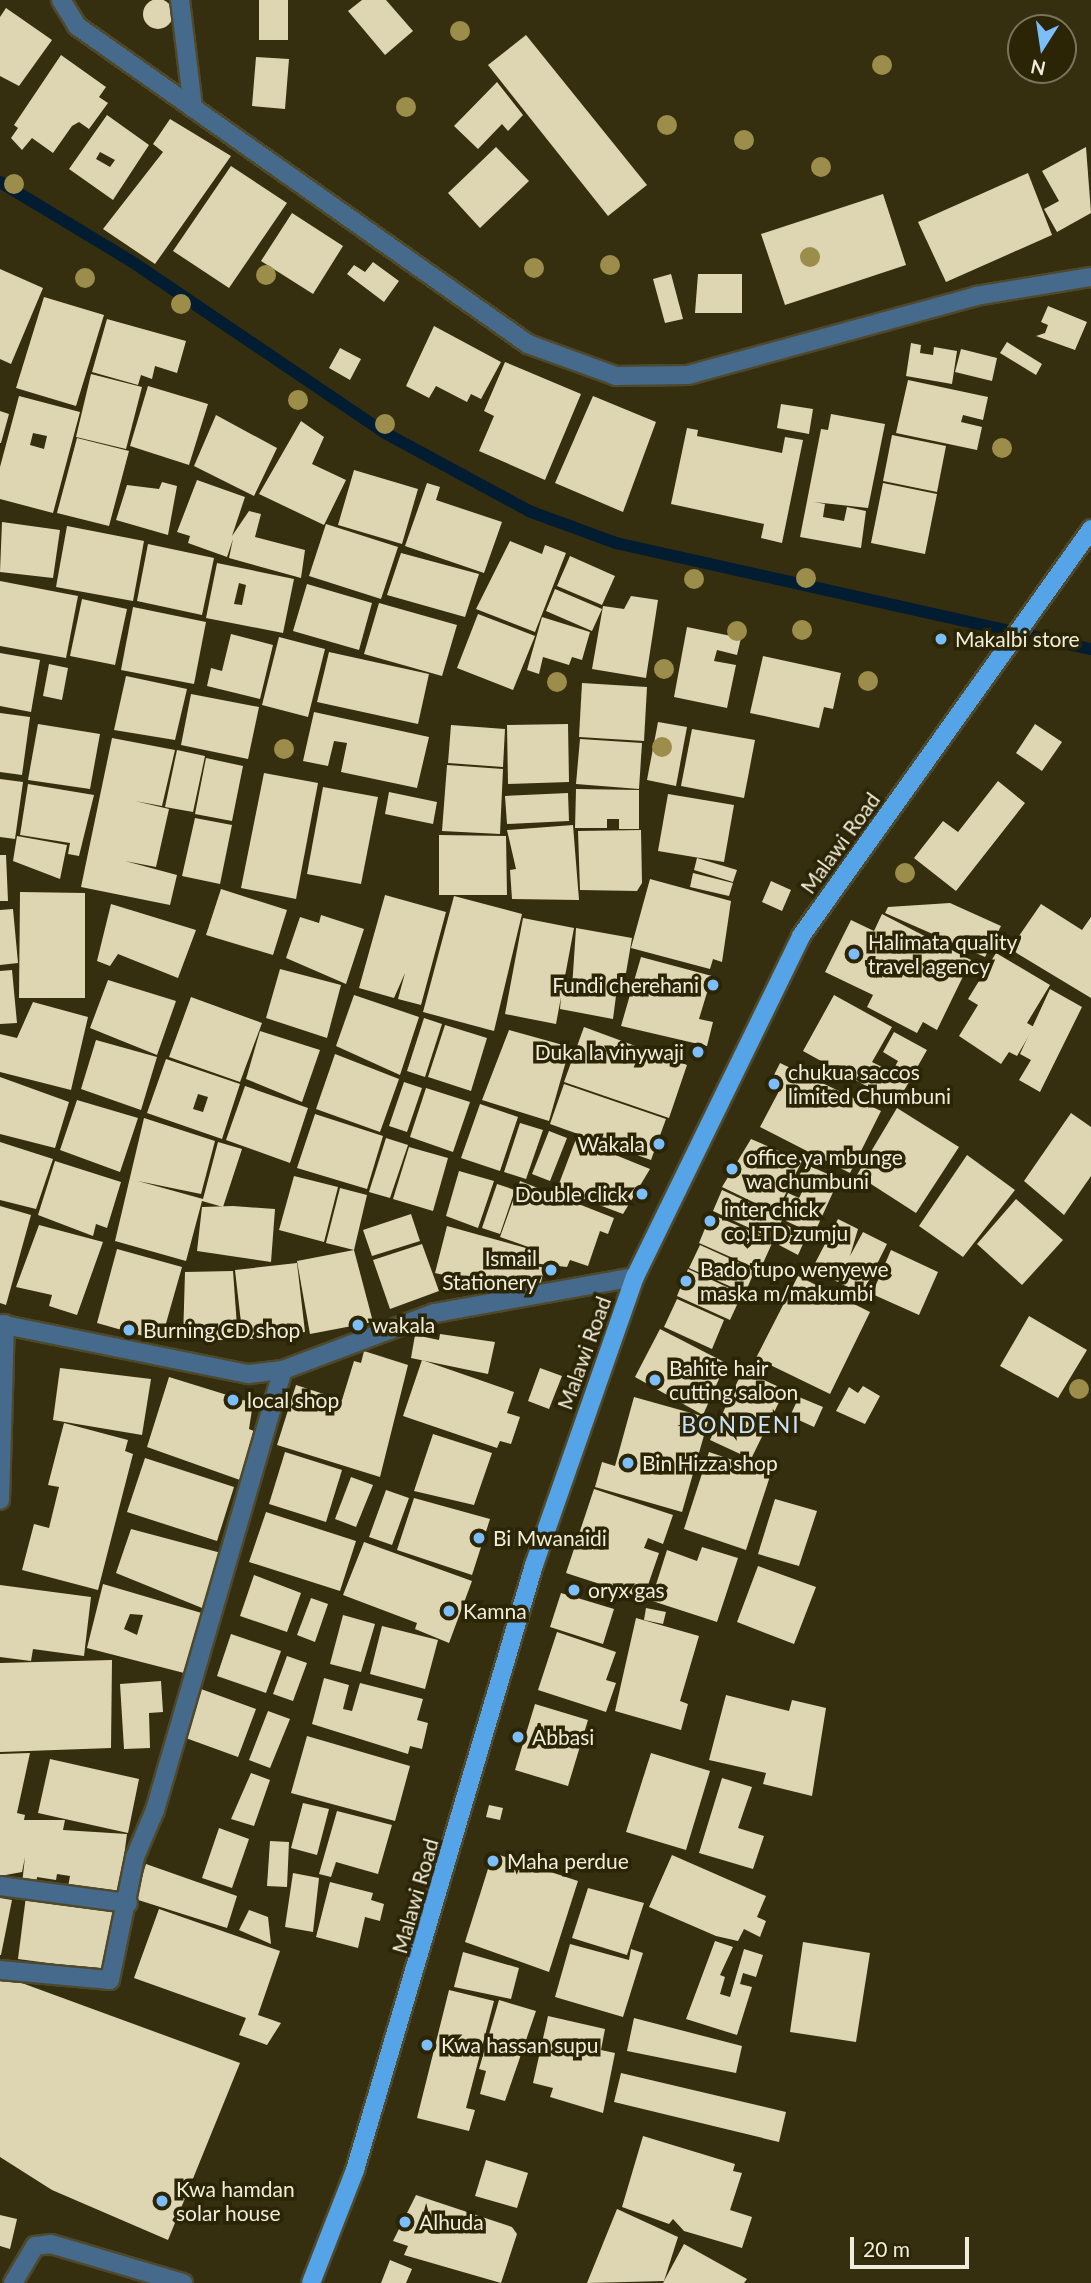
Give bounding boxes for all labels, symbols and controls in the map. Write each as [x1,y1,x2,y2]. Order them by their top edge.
north arrow [1007,14,1077,84]
text: N [1028,55,1048,81]
place label: Makalbi store [955,626,1080,652]
marker: Makalbi store [933,631,949,647]
street label: Malawi Road [795,788,885,898]
place label: Halimata quality travel agency [868,929,1017,979]
marker: Halimata quality travel agency [846,946,862,962]
place label: Fundi cherehani [552,972,699,998]
marker: Fundi cherehani [705,977,721,993]
place label: Duka la vinywaji [534,1039,684,1065]
marker: Duka la vinywaji [690,1044,706,1060]
place label: chukua saccos limited Chumbuni [788,1059,951,1109]
marker: chukua saccos limited Chumbuni [766,1076,782,1092]
place label: Wakala [578,1131,645,1157]
marker: Wakala [651,1136,667,1152]
place label: office ya mbunge wa chumbuni [746,1144,903,1194]
marker: office ya mbunge wa chumbuni [724,1161,740,1177]
place label: Double click [515,1181,628,1207]
marker: Double click [634,1186,650,1202]
place label: inter chick co,LTD zumju [724,1196,848,1246]
marker: inter chick co,LTD zumju [702,1213,718,1229]
place label: Ismail Stationery [442,1245,537,1295]
place label: Bado tupo wenyewe maska m/makumbi [700,1256,889,1306]
marker: Ismail Stationery [543,1262,559,1278]
marker: Bado tupo wenyewe maska m/makumbi [678,1273,694,1289]
street label: Malawi Road [552,1293,616,1413]
place label: wakala [372,1312,435,1338]
place label: Burning CD shop [143,1317,300,1343]
marker: wakala [350,1317,366,1333]
marker: Burning CD shop [121,1322,137,1338]
place label: Bahite hair cutting saloon [669,1355,798,1405]
marker: Bahite hair cutting saloon [647,1372,663,1388]
place label: local shop [247,1387,339,1413]
marker: local shop [225,1392,241,1408]
district label: BONDENI [682,1410,800,1438]
place label: Bin Hizza shop [642,1450,778,1476]
marker: Bin Hizza shop [620,1455,636,1471]
place label: Bi Mwanaidi [493,1525,607,1551]
marker: Bi Mwanaidi [471,1530,487,1546]
place label: oryx gas [588,1577,665,1603]
marker: oryx gas [566,1582,582,1598]
place label: Kamna [463,1598,527,1624]
marker: Kamna [441,1603,457,1619]
place label: Abbasi [532,1724,594,1750]
marker: Abbasi [510,1729,526,1745]
street label: Malawi Road [387,1836,443,1956]
place label: Maha perdue [507,1848,629,1874]
marker: Maha perdue [485,1853,501,1869]
place label: Kwa hassan supu [441,2032,598,2058]
marker: Kwa hassan supu [419,2037,435,2053]
place label: Kwa hamdan solar house [176,2176,295,2226]
marker: Kwa hamdan solar house [154,2193,170,2209]
place label: Alhuda [419,2209,484,2235]
marker: Alhuda [397,2214,413,2230]
scale bar [853,2224,972,2268]
text: 20 m [863,2236,910,2261]

